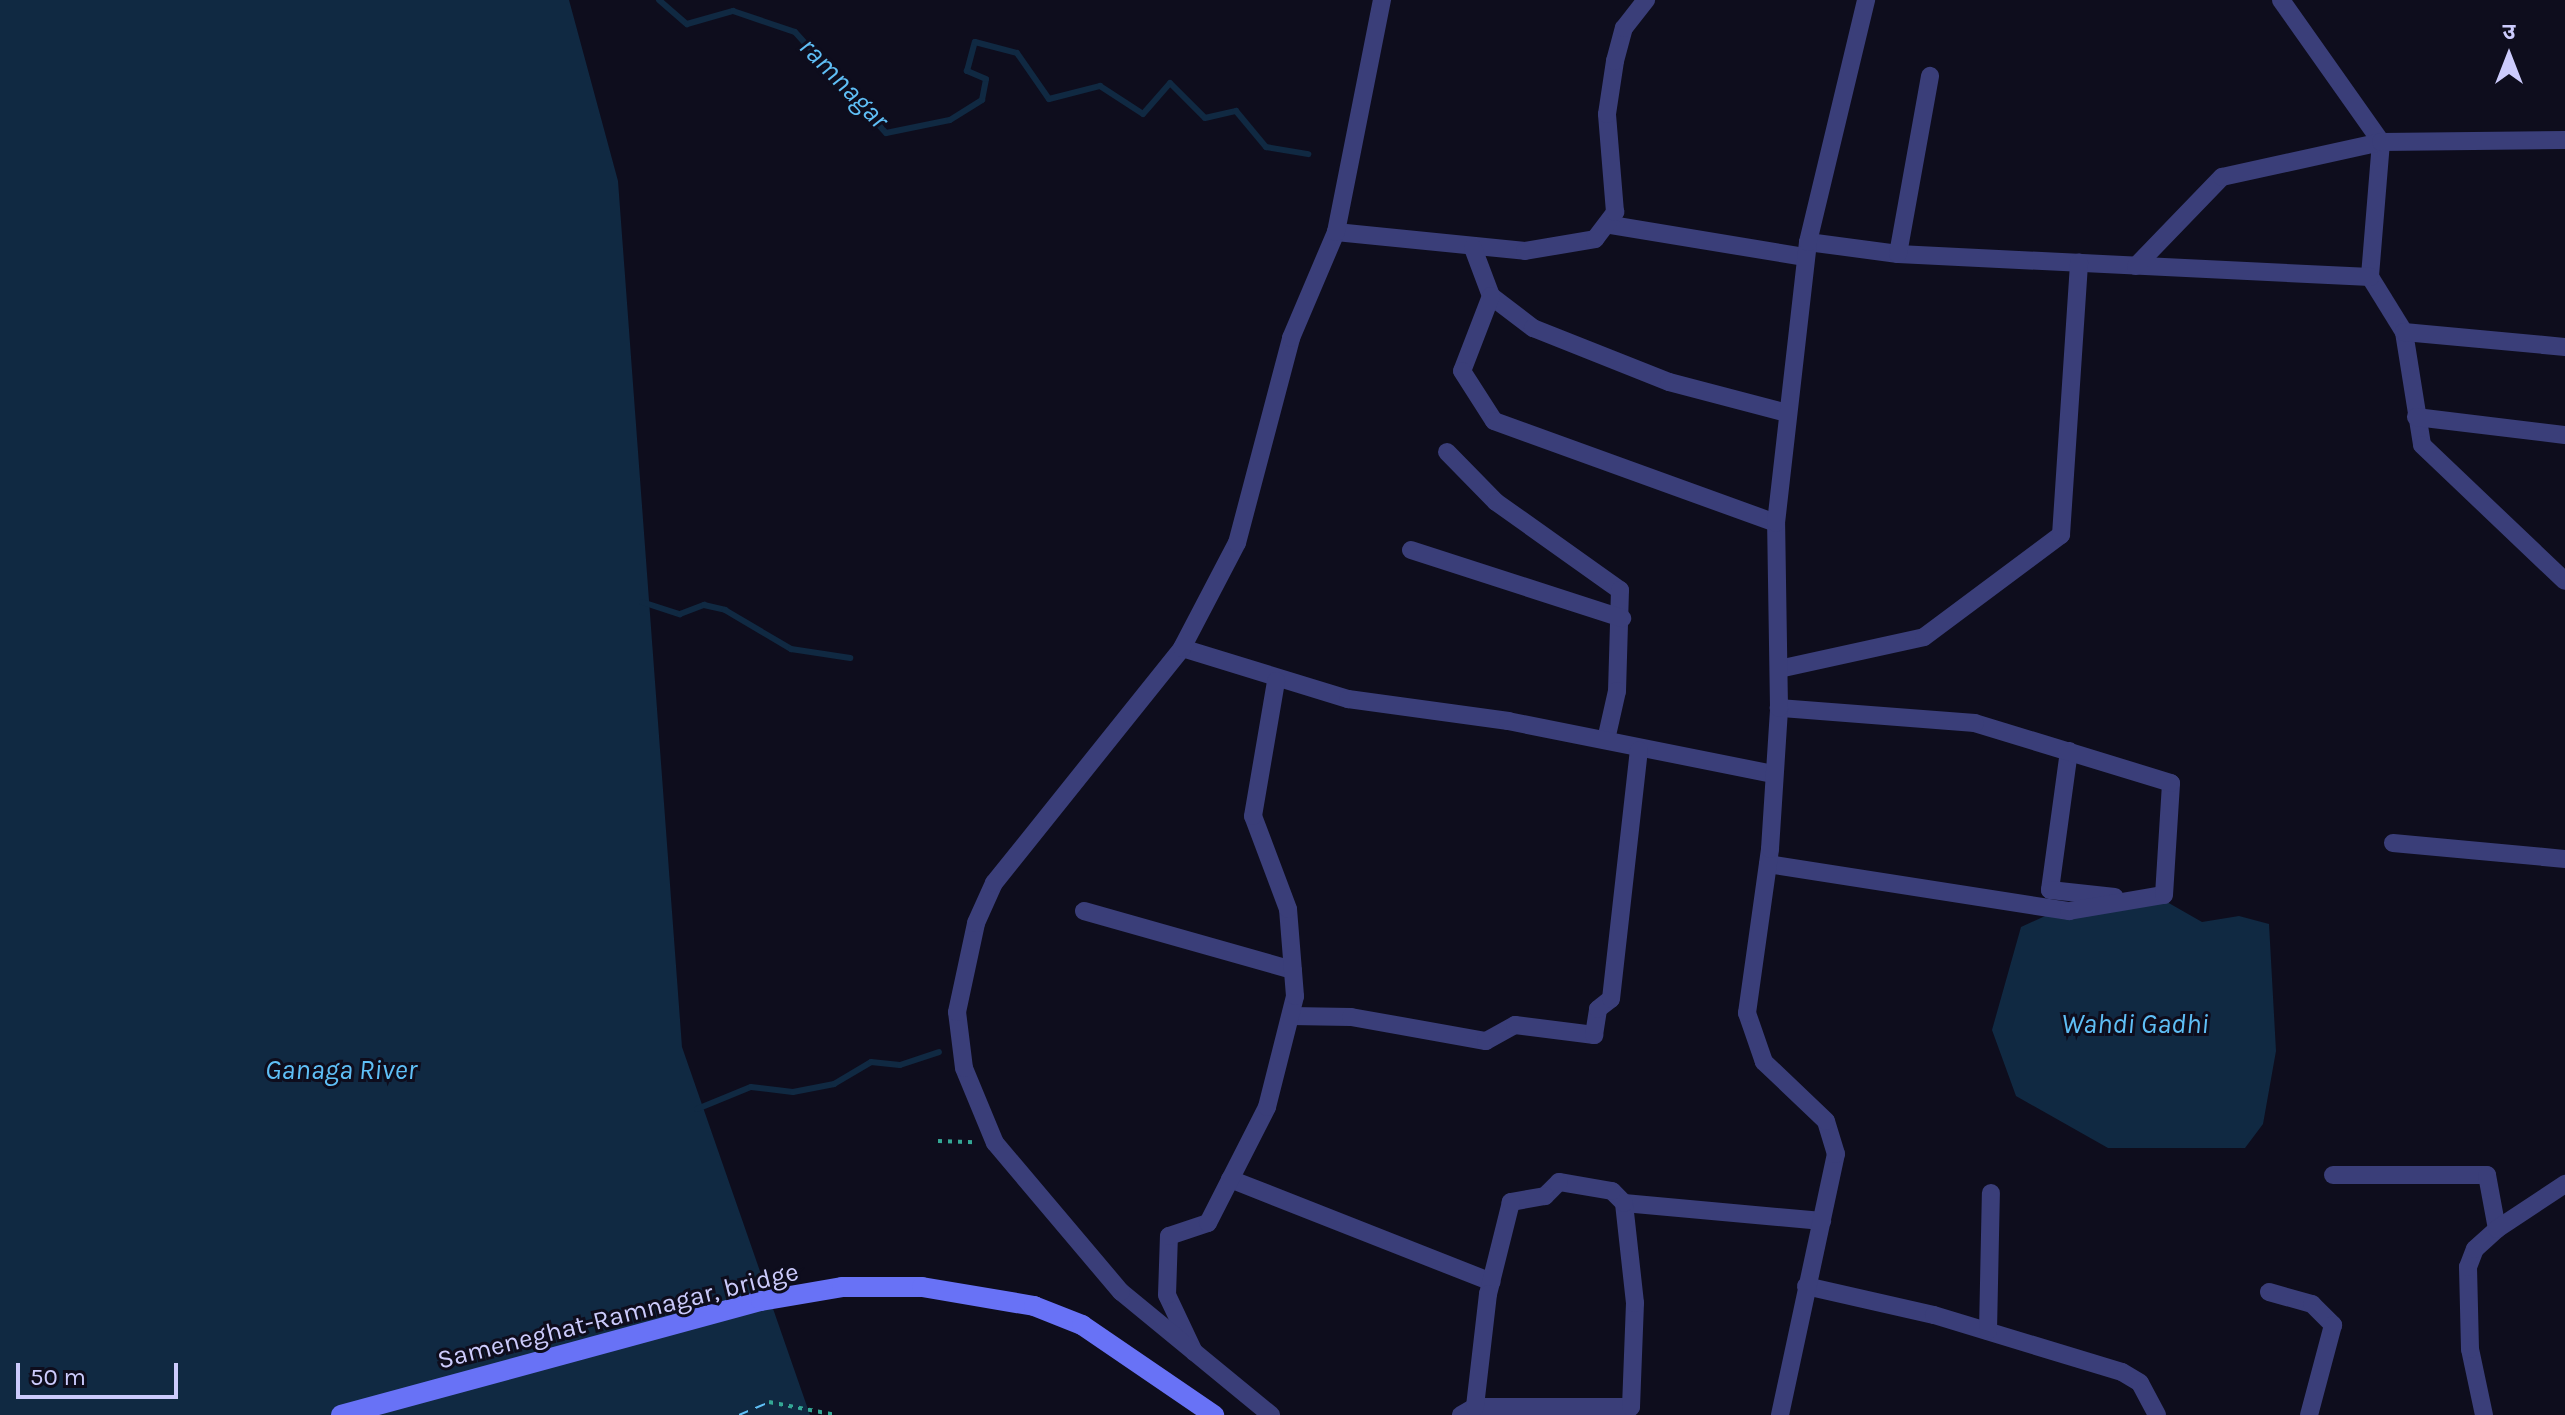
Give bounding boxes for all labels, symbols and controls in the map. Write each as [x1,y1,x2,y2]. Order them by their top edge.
north arrow [2469,16,2549,96]
text: उ [2503,19,2515,45]
water label: ramnagar [792,30,896,136]
water label: Wahdi Gadhi [2061,1007,2209,1041]
water label: Ganaga River [265,1053,417,1087]
street label: Sameneghat-Ramnagar, bridge [434,1256,802,1376]
scale bar [20,1347,182,1397]
text: 50 m [30,1363,86,1391]

